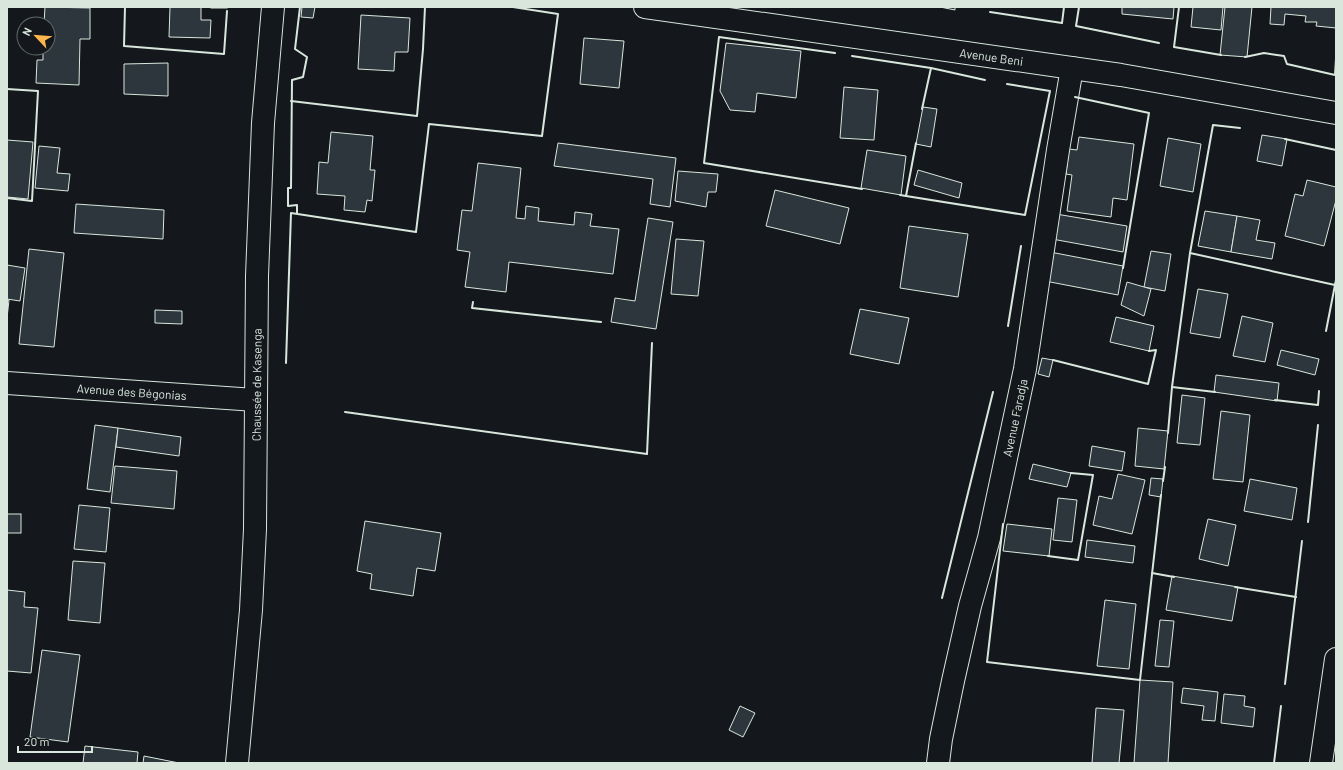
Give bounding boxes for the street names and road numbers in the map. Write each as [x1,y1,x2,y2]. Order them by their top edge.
street label: Avenue Beni [959,45,1024,68]
street label: Chaussée de Kasenga [249,328,264,441]
street label: Avenue Faradja [1000,377,1030,458]
street label: Avenue des Bégonias [76,381,187,402]

